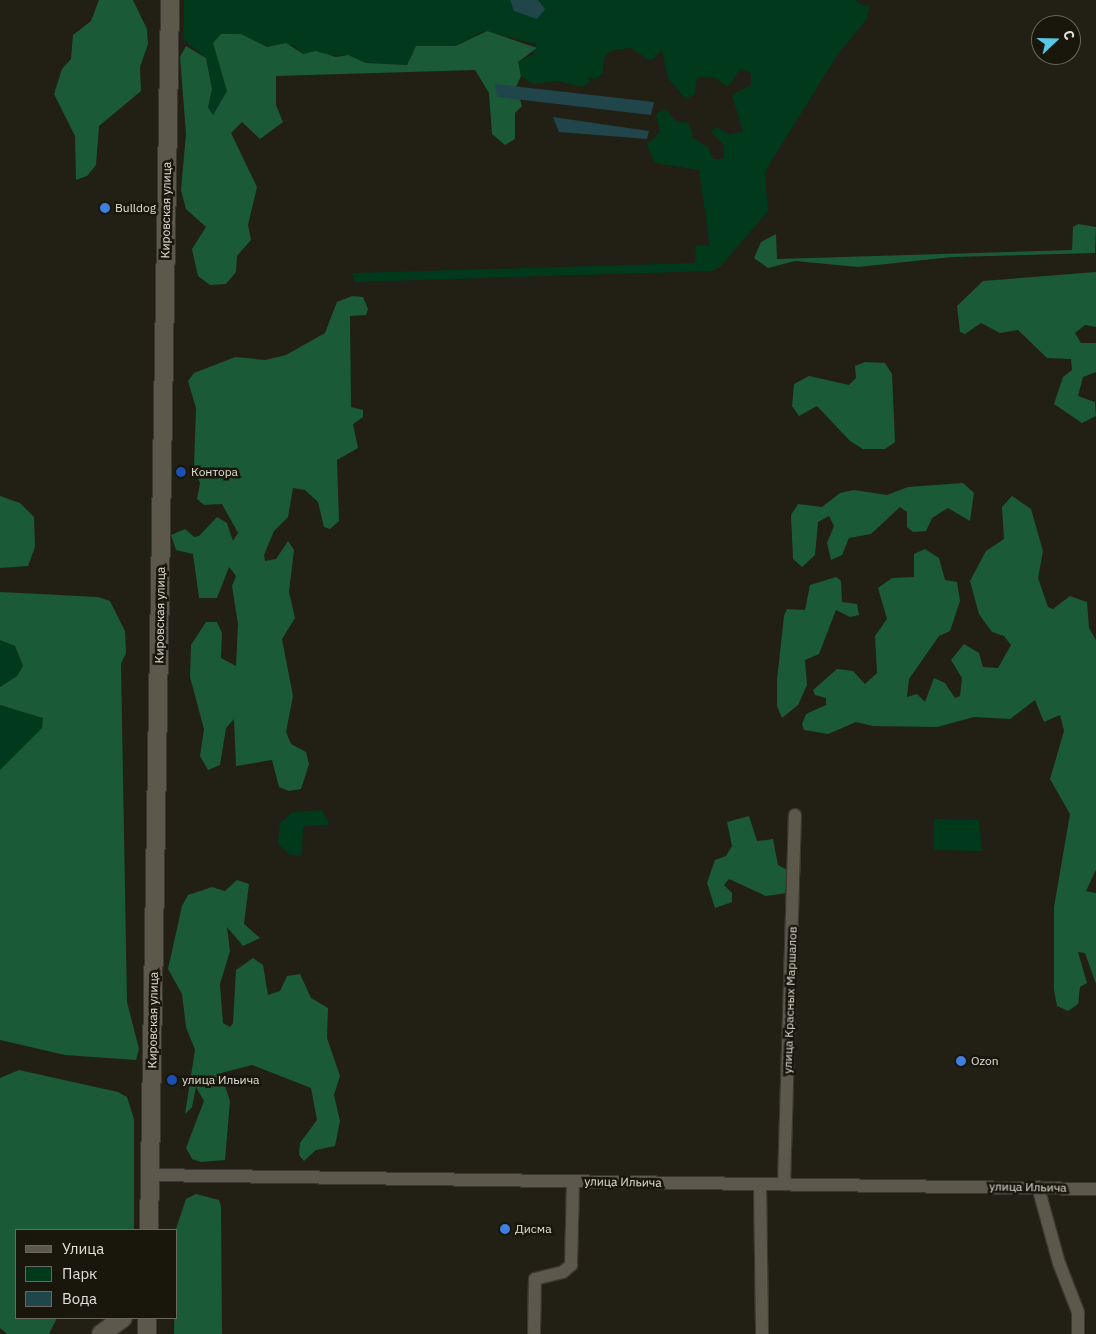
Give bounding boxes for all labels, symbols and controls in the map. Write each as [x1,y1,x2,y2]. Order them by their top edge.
north arrow [1031,15,1081,65]
text: С [1059,27,1079,42]
street label: Кировская улица [158,162,174,258]
place label: Bulldog [115,201,156,215]
marker: Bulldog [99,202,111,214]
place label: Контора [191,465,238,479]
marker: Контора [175,466,187,478]
street label: Кировская улица [152,567,168,663]
street label: улица Красных Маршалов [780,926,800,1074]
street label: Кировская улица [145,972,161,1068]
place label: Ozon [971,1054,998,1068]
marker: Ozon [955,1055,967,1067]
place label: улица Ильича [182,1073,259,1087]
marker: улица Ильича [166,1074,178,1086]
street label: улица Ильича [584,1174,662,1190]
street label: улица Ильича [989,1179,1067,1195]
place label: Дисма [515,1222,552,1236]
marker: Дисма [499,1223,511,1235]
legend [15,1229,178,1319]
text: Улица [62,1239,104,1258]
text: Парк [62,1264,97,1283]
text: Вода [62,1289,97,1308]

